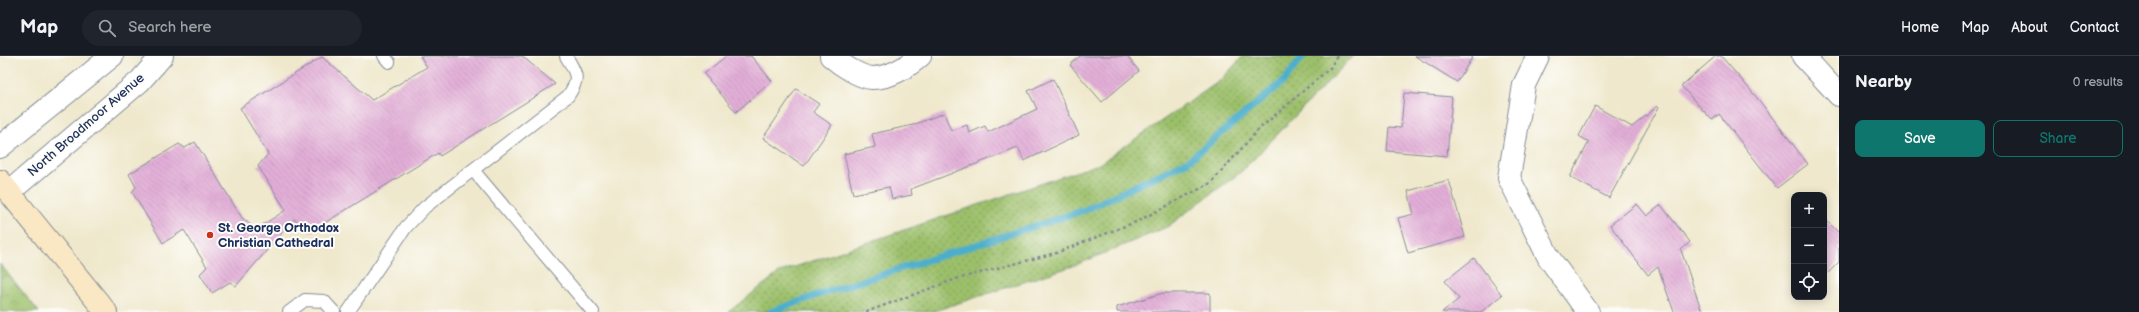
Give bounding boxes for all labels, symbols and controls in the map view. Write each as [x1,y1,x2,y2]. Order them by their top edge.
search box [82,10,362,46]
text: Map [20,16,58,39]
icon: search [96,17,118,39]
text: Search here [128,18,211,37]
text: Home [1901,19,1939,36]
text: Map [1961,19,1989,36]
text: About [2011,19,2048,36]
text: Contact [2070,19,2119,36]
street label: North Broadmoor Avenue [24,70,148,180]
text: Nearby [1855,72,1912,92]
text: 0 results [2073,74,2123,90]
button: Save [1855,120,1985,157]
button: Share [1993,120,2123,157]
map controls [1791,192,1827,300]
button: + [1791,192,1827,228]
place label: St. George Orthodox Christian Cathedral [218,220,339,251]
button: − [1791,228,1827,264]
marker: St. George Orthodox Christian Cathedral [205,230,215,240]
button: locate [1791,264,1827,300]

